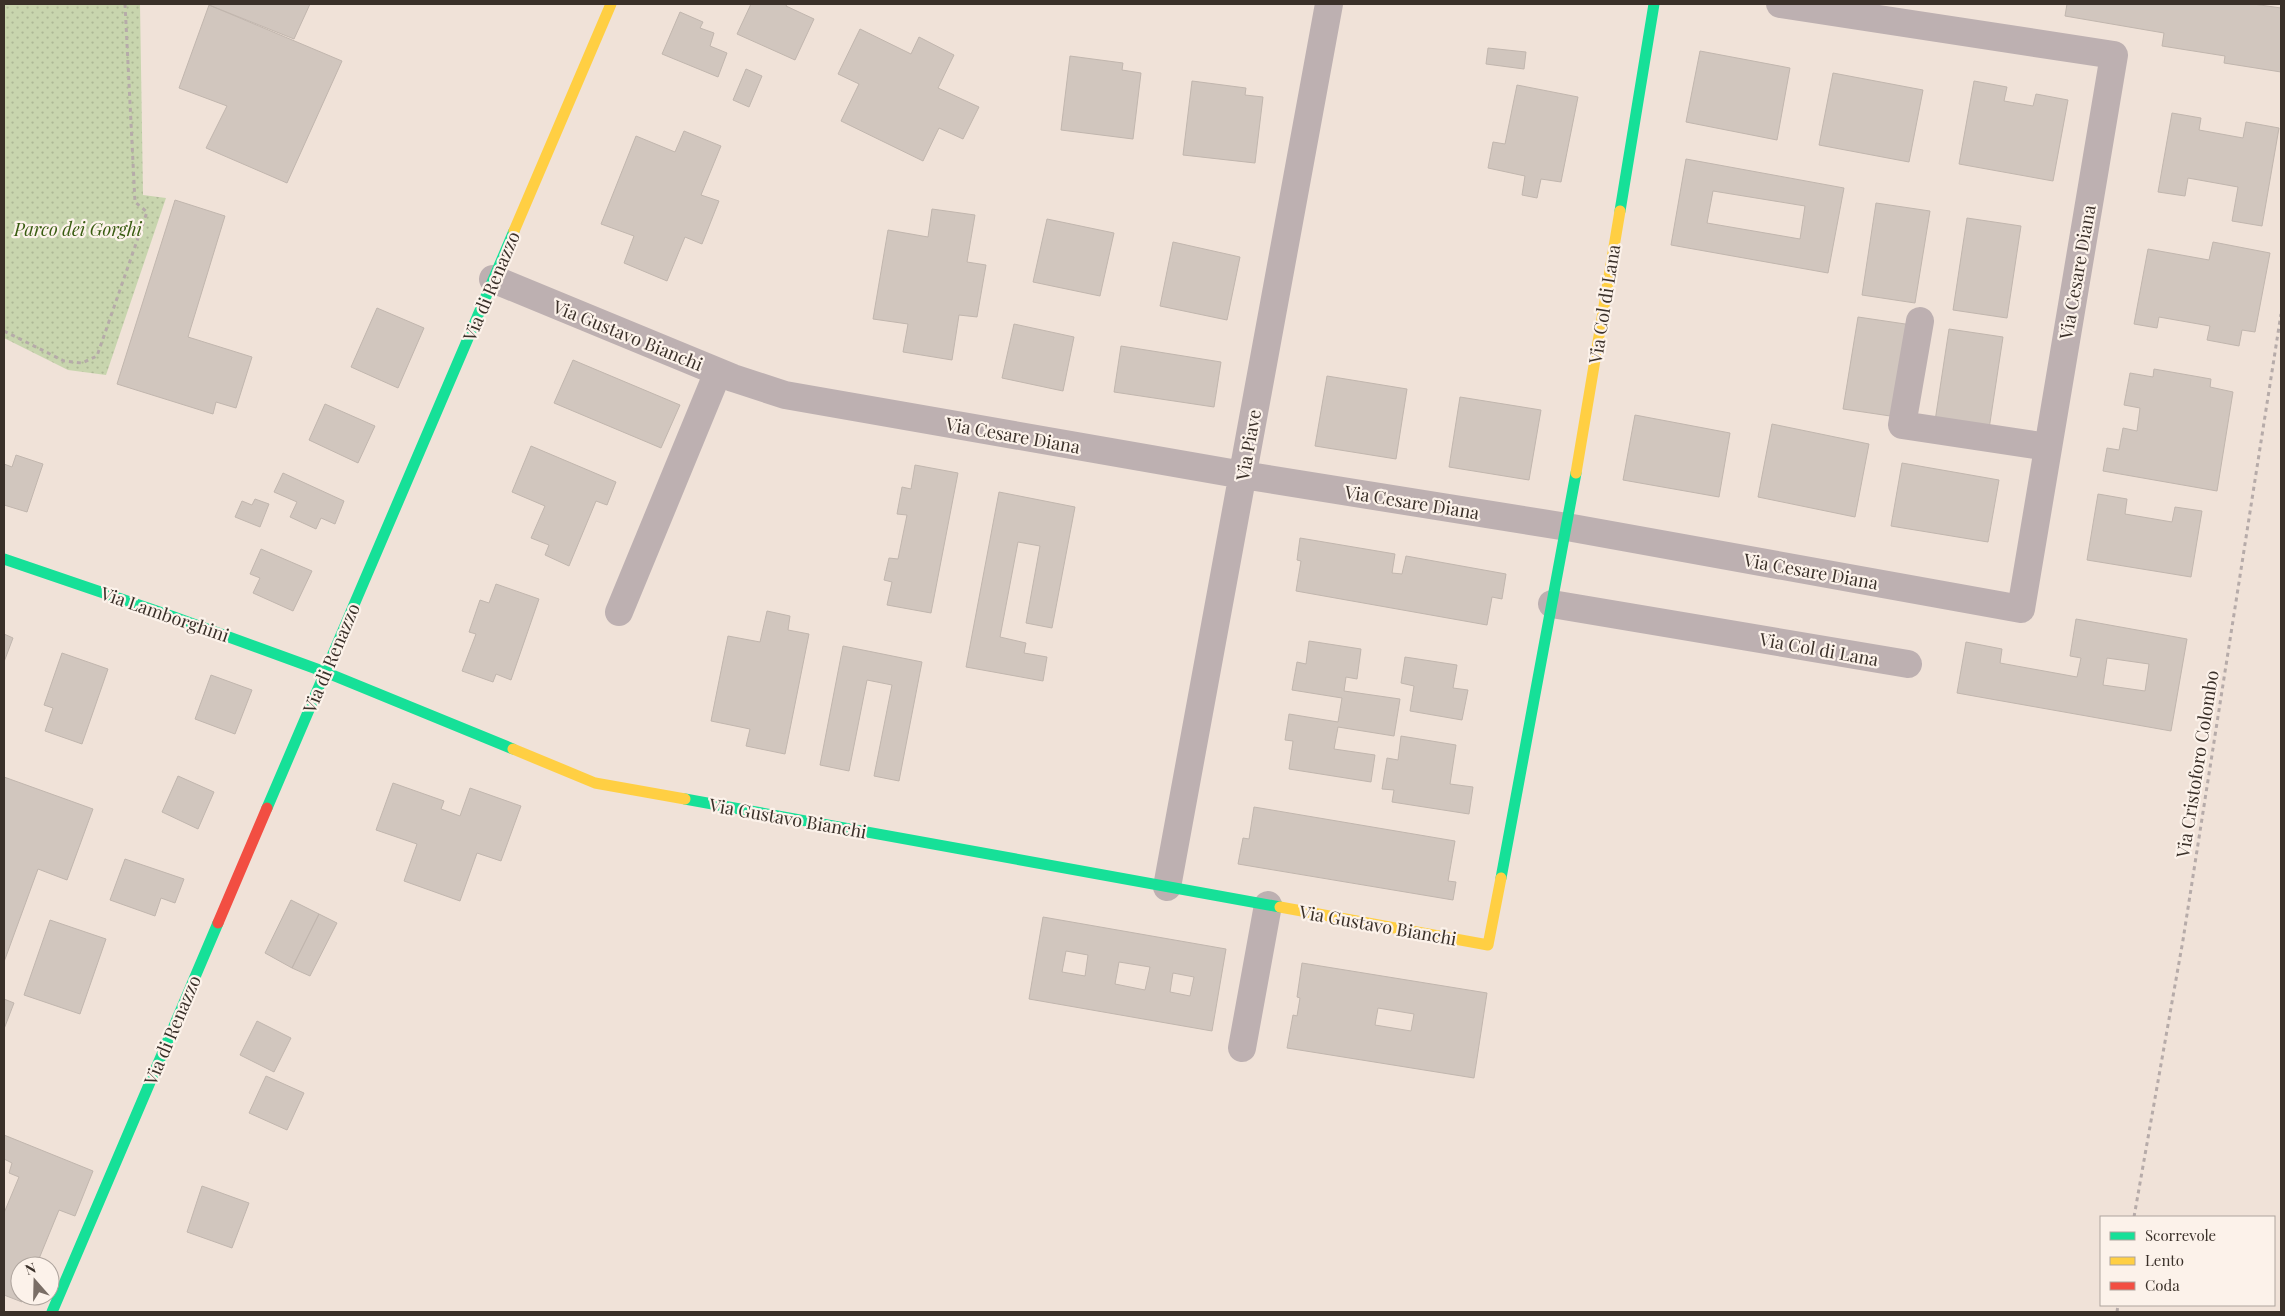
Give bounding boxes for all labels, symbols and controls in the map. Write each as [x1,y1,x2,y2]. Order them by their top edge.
street label: Via Cesare Diana [2053,203,2101,342]
park label: Parco dei Gorghi [13,217,143,241]
street label: Via di Renazzo [457,227,525,345]
street label: Via Col di Lana [1583,243,1625,366]
street label: Via Gustavo Bianchi [549,294,706,376]
street label: Via Piave [1230,408,1266,483]
street label: Via Cesare Diana [943,411,1082,459]
street label: Via Cesare Diana [1342,479,1481,524]
street label: Via Cesare Diana [1741,547,1880,595]
street label: Via Lamborghini [97,580,232,647]
street label: Via di Renazzo [297,599,365,717]
street label: Via Col di Lana [1757,627,1880,671]
street label: Via Cristoforo Colombo [2170,668,2224,861]
street label: Via Gustavo Bianchi [706,792,869,844]
street label: Via Gustavo Bianchi [1296,899,1459,951]
street label: Via di Renazzo [138,971,206,1089]
legend [2100,1216,2275,1306]
text: Scorrevole [2145,1225,2216,1245]
text: Lento [2145,1250,2184,1270]
north arrow [10,1256,60,1306]
text: N [22,1258,38,1279]
text: Coda [2145,1275,2180,1295]

